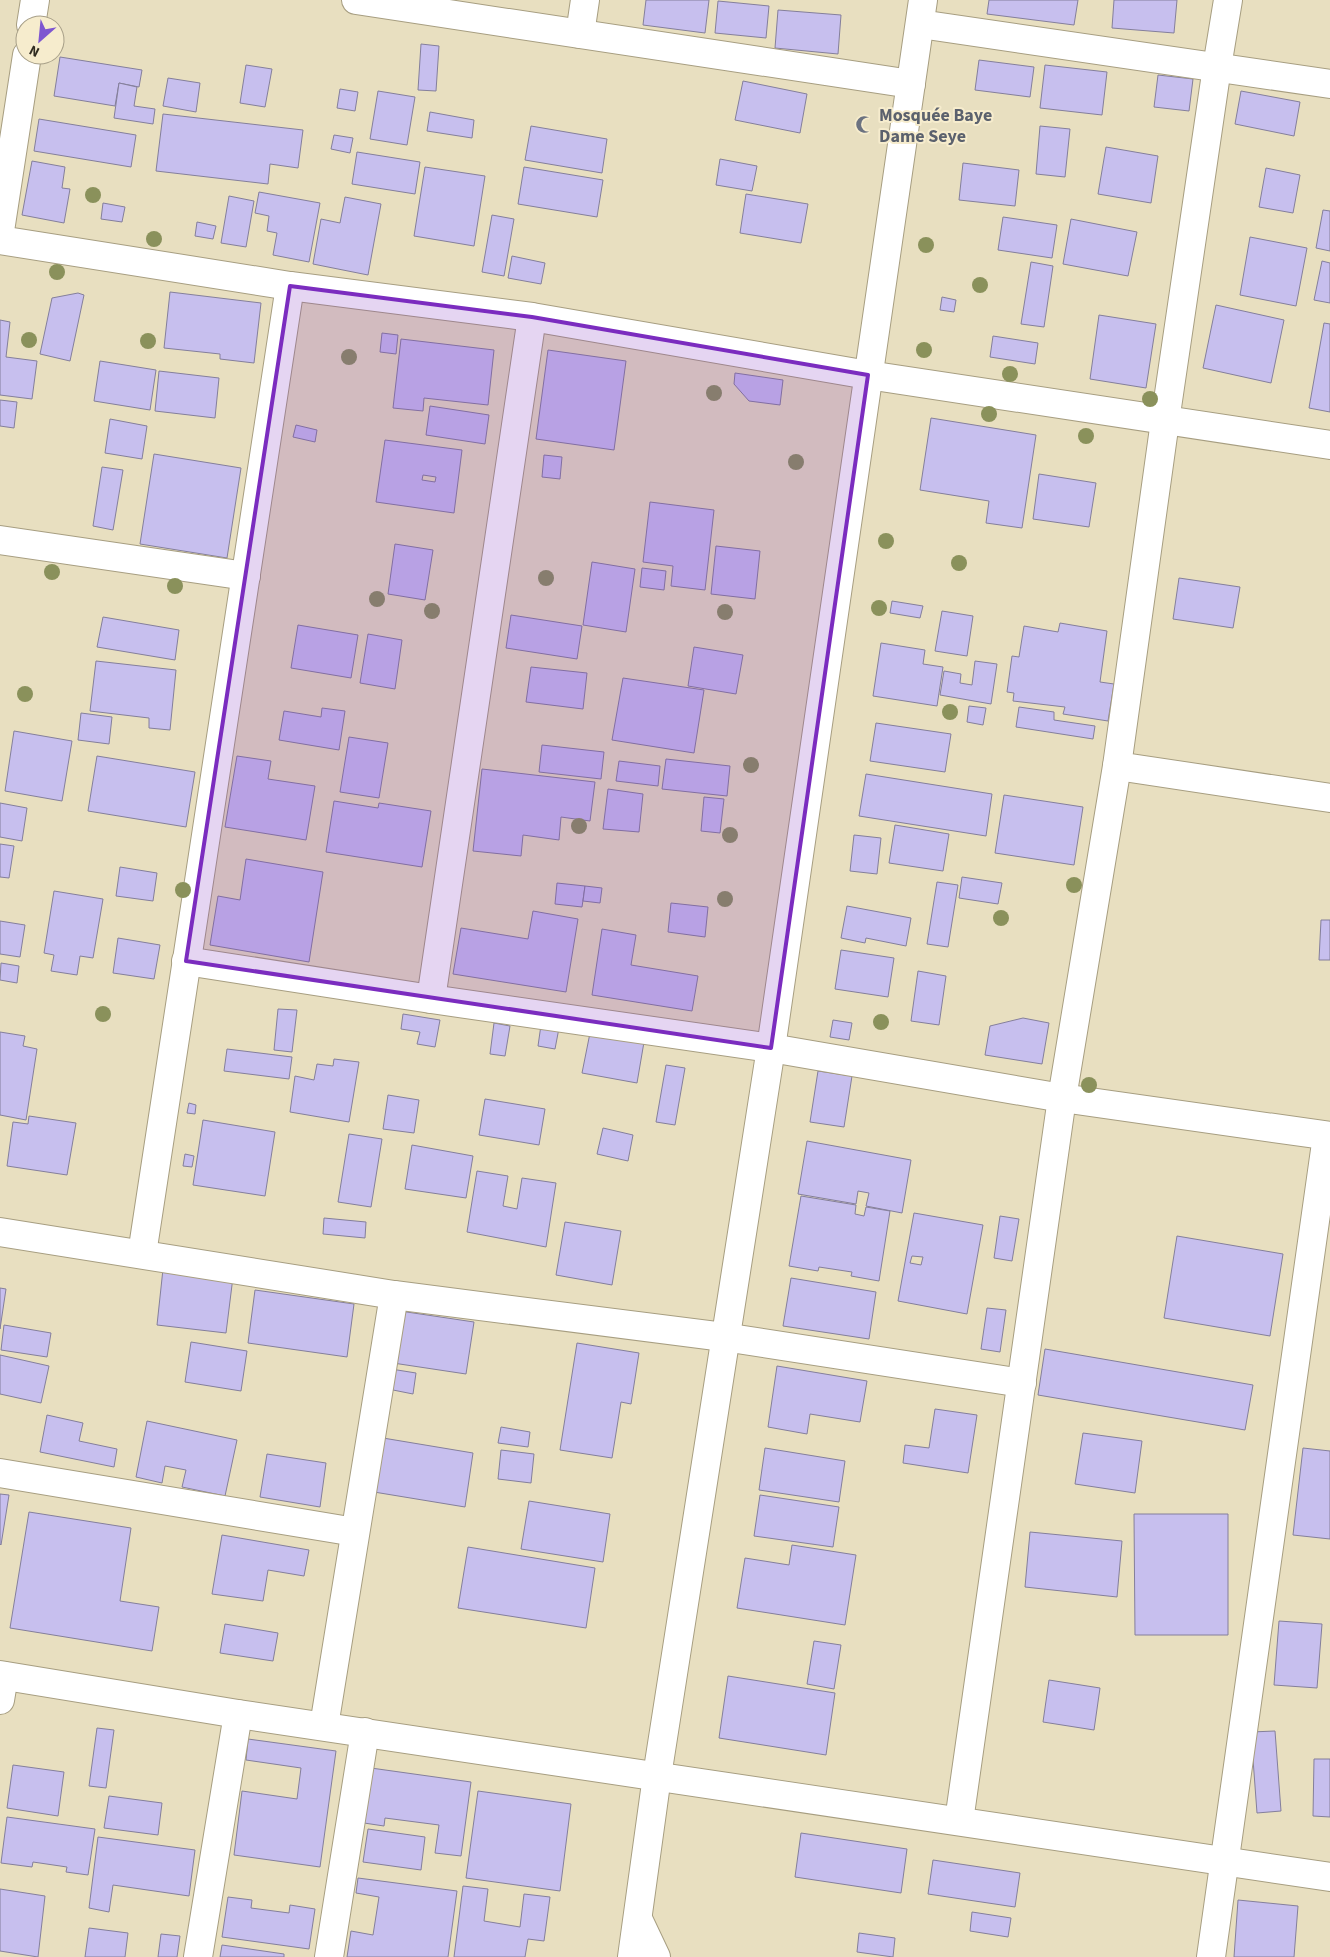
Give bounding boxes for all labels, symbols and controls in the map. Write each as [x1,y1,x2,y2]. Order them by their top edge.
north arrow [15,15,65,65]
text: N [26,40,43,62]
place label: Mosquée Baye Dame Seye [879,103,992,149]
mosque icon: Mosquée Baye Dame Seye [855,115,875,135]

